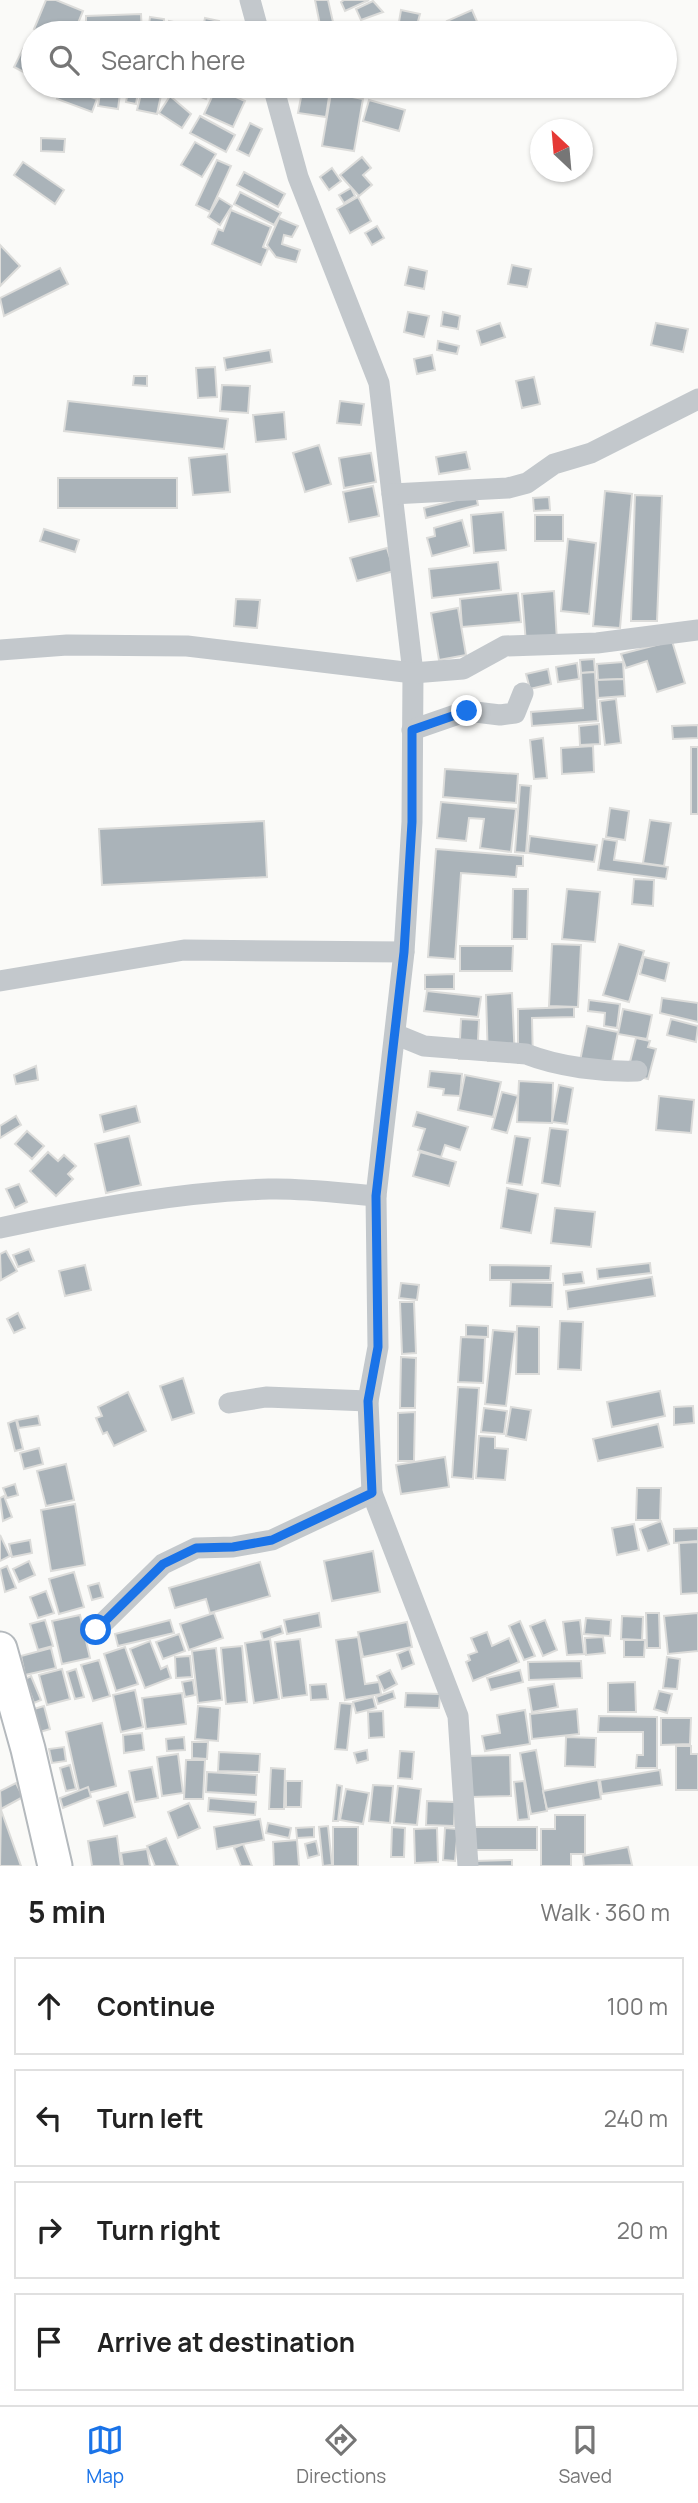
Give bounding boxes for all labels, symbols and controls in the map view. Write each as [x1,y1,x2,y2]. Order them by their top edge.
search box [21,21,677,98]
icon: search [45,41,83,79]
text: Search here [101,42,246,78]
north arrow [530,119,593,182]
route end [451,695,482,726]
route start [80,1614,111,1645]
text: 5 min [28,1891,106,1932]
text: Walk · 360 m [540,1896,670,1928]
icon: ahead [30,1987,68,2025]
text: Continue [97,1988,215,2024]
text: 100 m [607,1990,668,2022]
icon: left [30,2099,68,2137]
text: Turn left [97,2100,204,2136]
text: 240 m [604,2102,668,2134]
icon: right [30,2211,68,2249]
text: Turn right [97,2212,221,2248]
text: 20 m [617,2214,668,2246]
icon: arrive [30,2323,68,2361]
text: Arrive at destination [97,2324,355,2360]
tab: Map [86,2421,124,2489]
tab: Directions [296,2421,386,2489]
tab: Saved [558,2421,612,2489]

